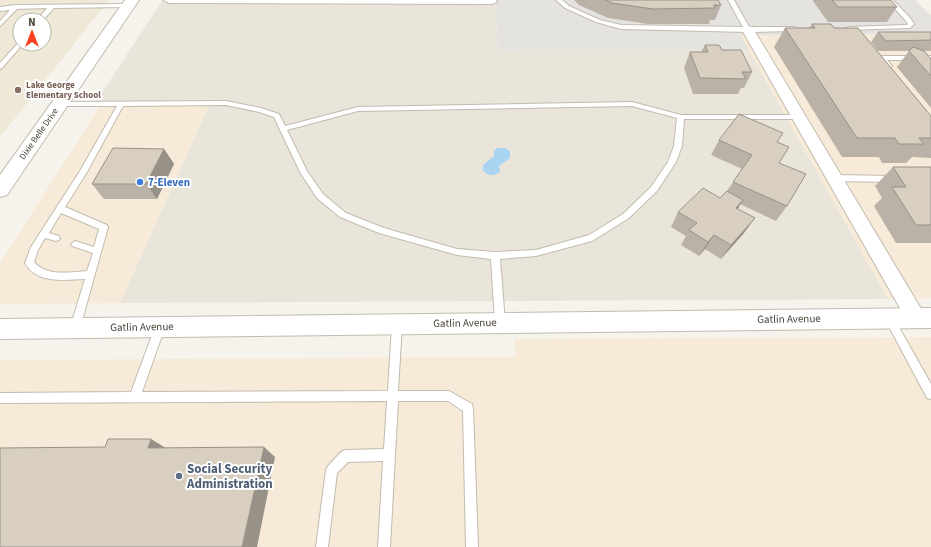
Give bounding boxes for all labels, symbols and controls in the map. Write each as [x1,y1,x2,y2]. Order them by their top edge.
north arrow [12,12,52,52]
text: N [28,15,36,30]
place label: Lake George Elementary School [26,79,101,102]
marker: Lake George Elementary School [13,85,23,95]
street label: Dixie Belle Drive [16,105,62,162]
place label: 7-Eleven [148,175,190,190]
marker: 7-Eleven [135,177,145,187]
street label: Gatlin Avenue [757,311,821,327]
street label: Gatlin Avenue [433,315,497,331]
street label: Gatlin Avenue [110,319,174,335]
place label: Social Security Administration [186,460,273,493]
marker: Social Security Administration [174,471,184,481]

